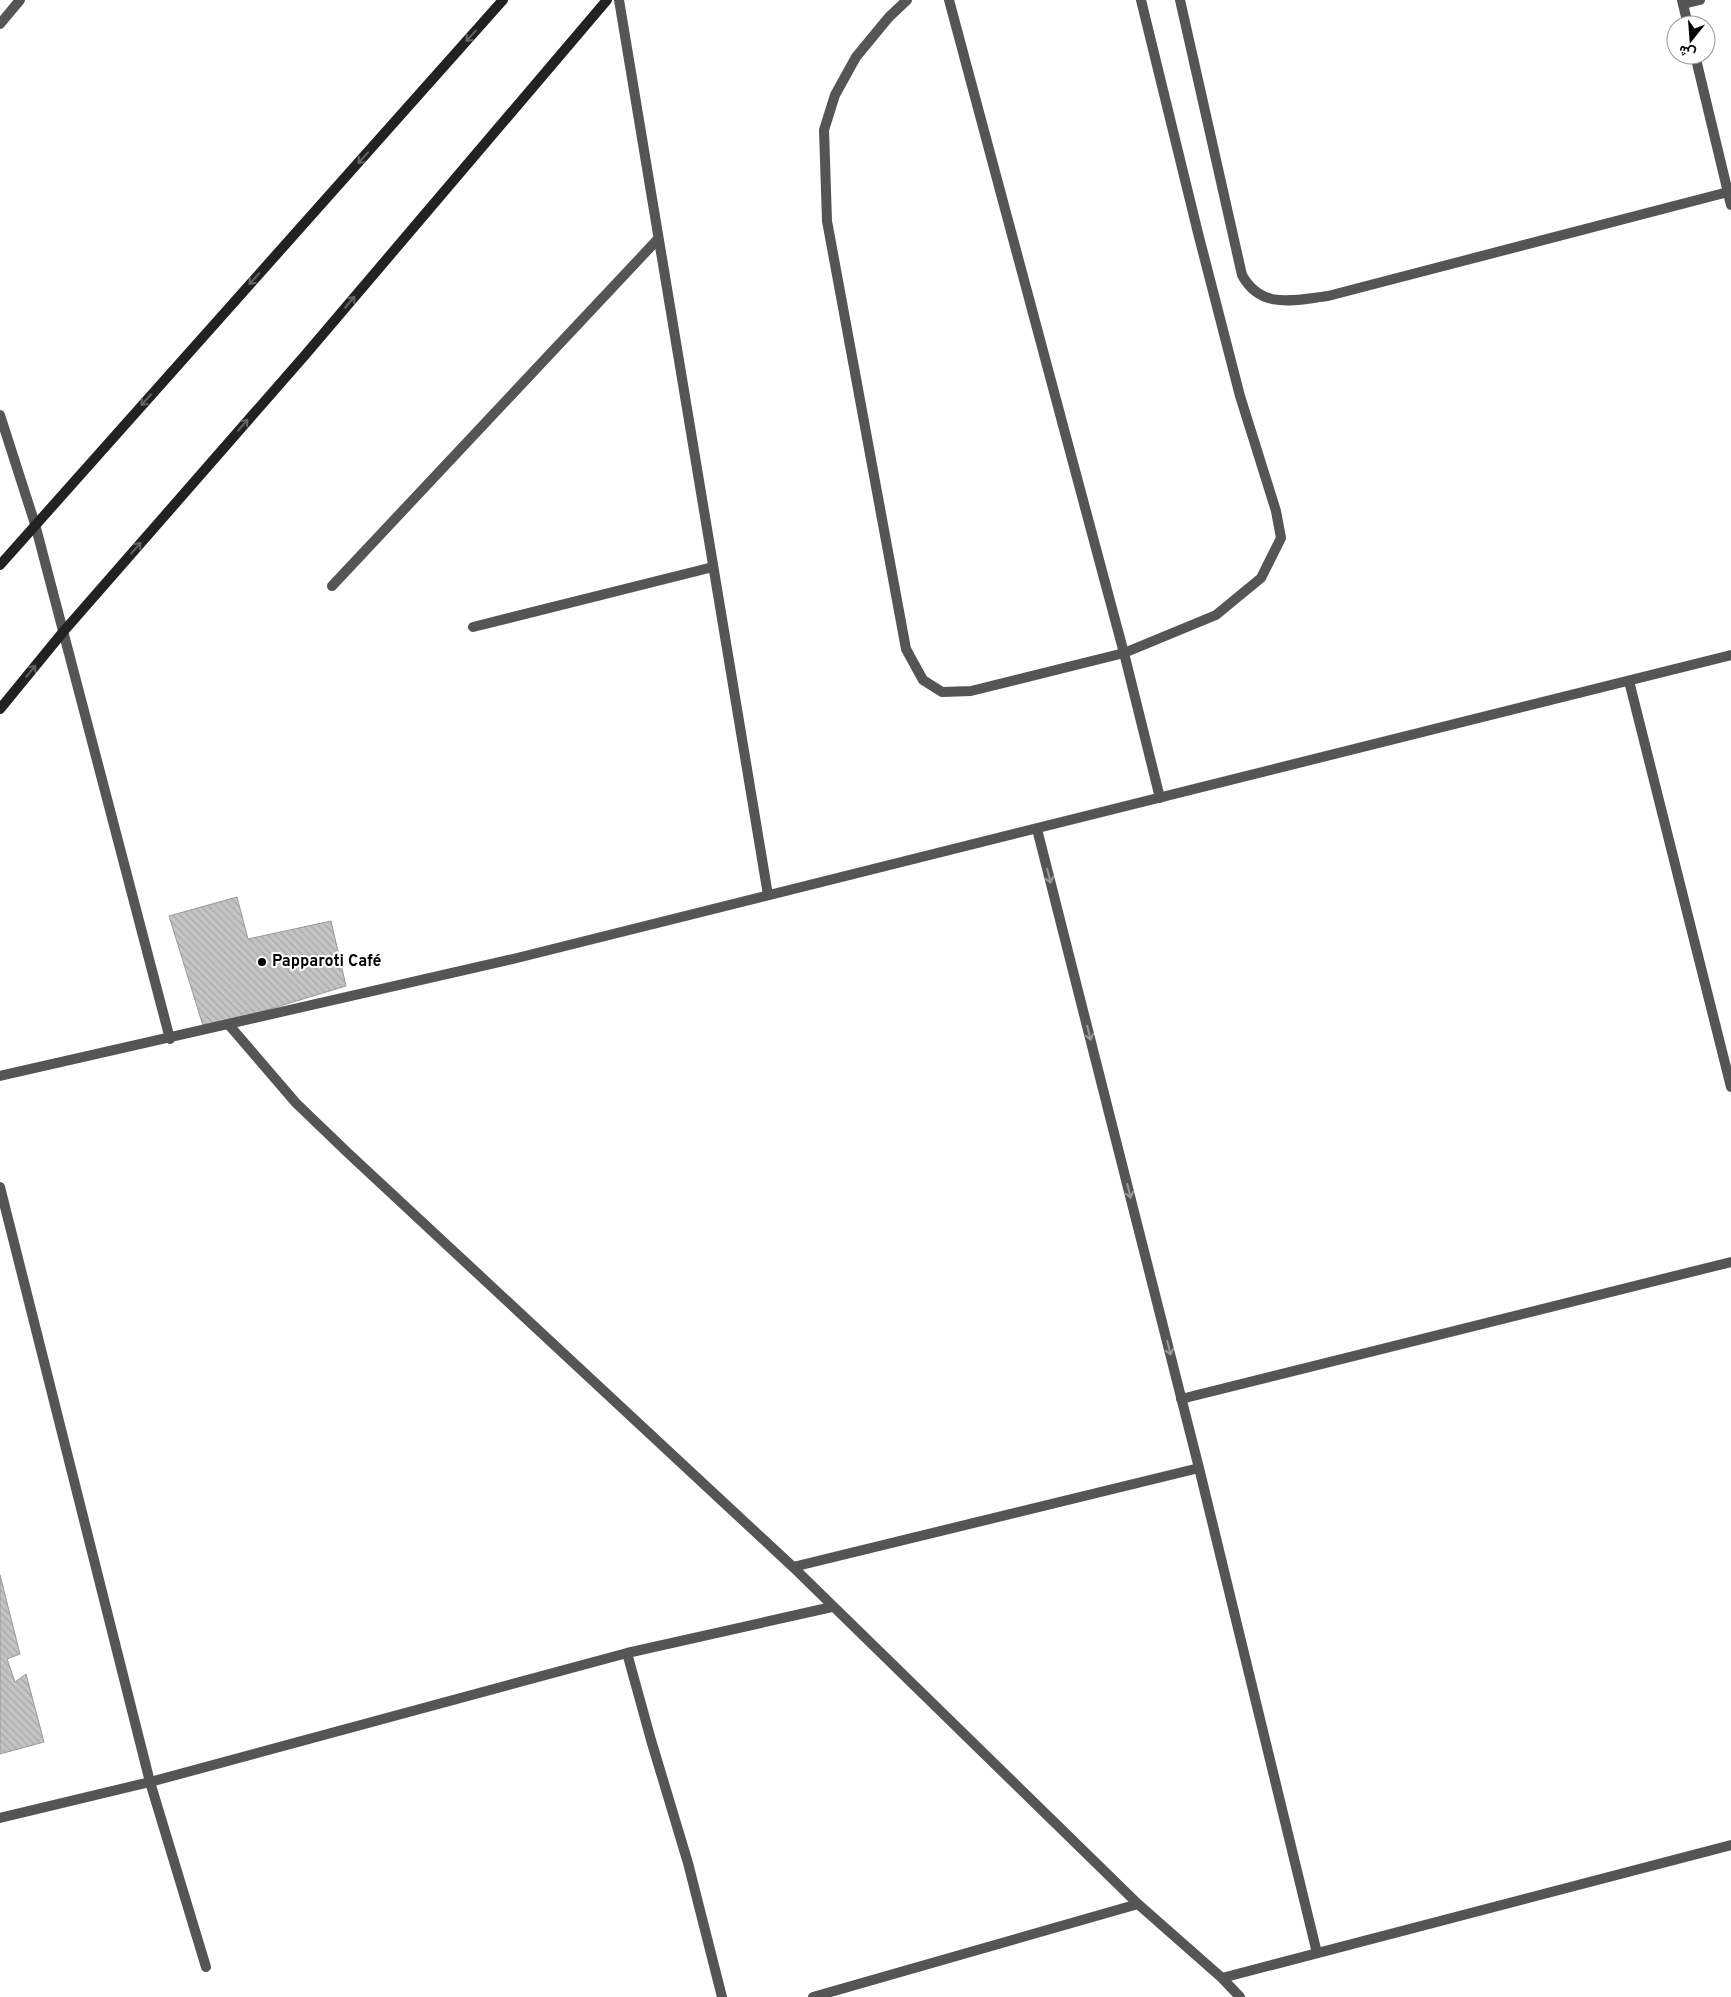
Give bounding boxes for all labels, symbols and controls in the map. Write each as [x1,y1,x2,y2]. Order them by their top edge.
north arrow [1666,15,1716,65]
one-way arrow [465,30,477,43]
text: ش [1677,40,1698,62]
one-way arrow [357,151,368,164]
one-way arrow [248,272,260,285]
one-way arrow [344,296,355,309]
one-way arrow [140,393,152,406]
one-way arrow [238,419,249,432]
one-way arrow [131,541,142,554]
one-way arrow [25,665,36,678]
one-way arrow [1044,867,1054,883]
place label: Papparoti Café [272,952,382,972]
marker: Papparoti Café [256,956,268,968]
one-way arrow [1084,1025,1094,1041]
one-way arrow [1124,1182,1134,1198]
one-way arrow [1164,1340,1174,1356]

